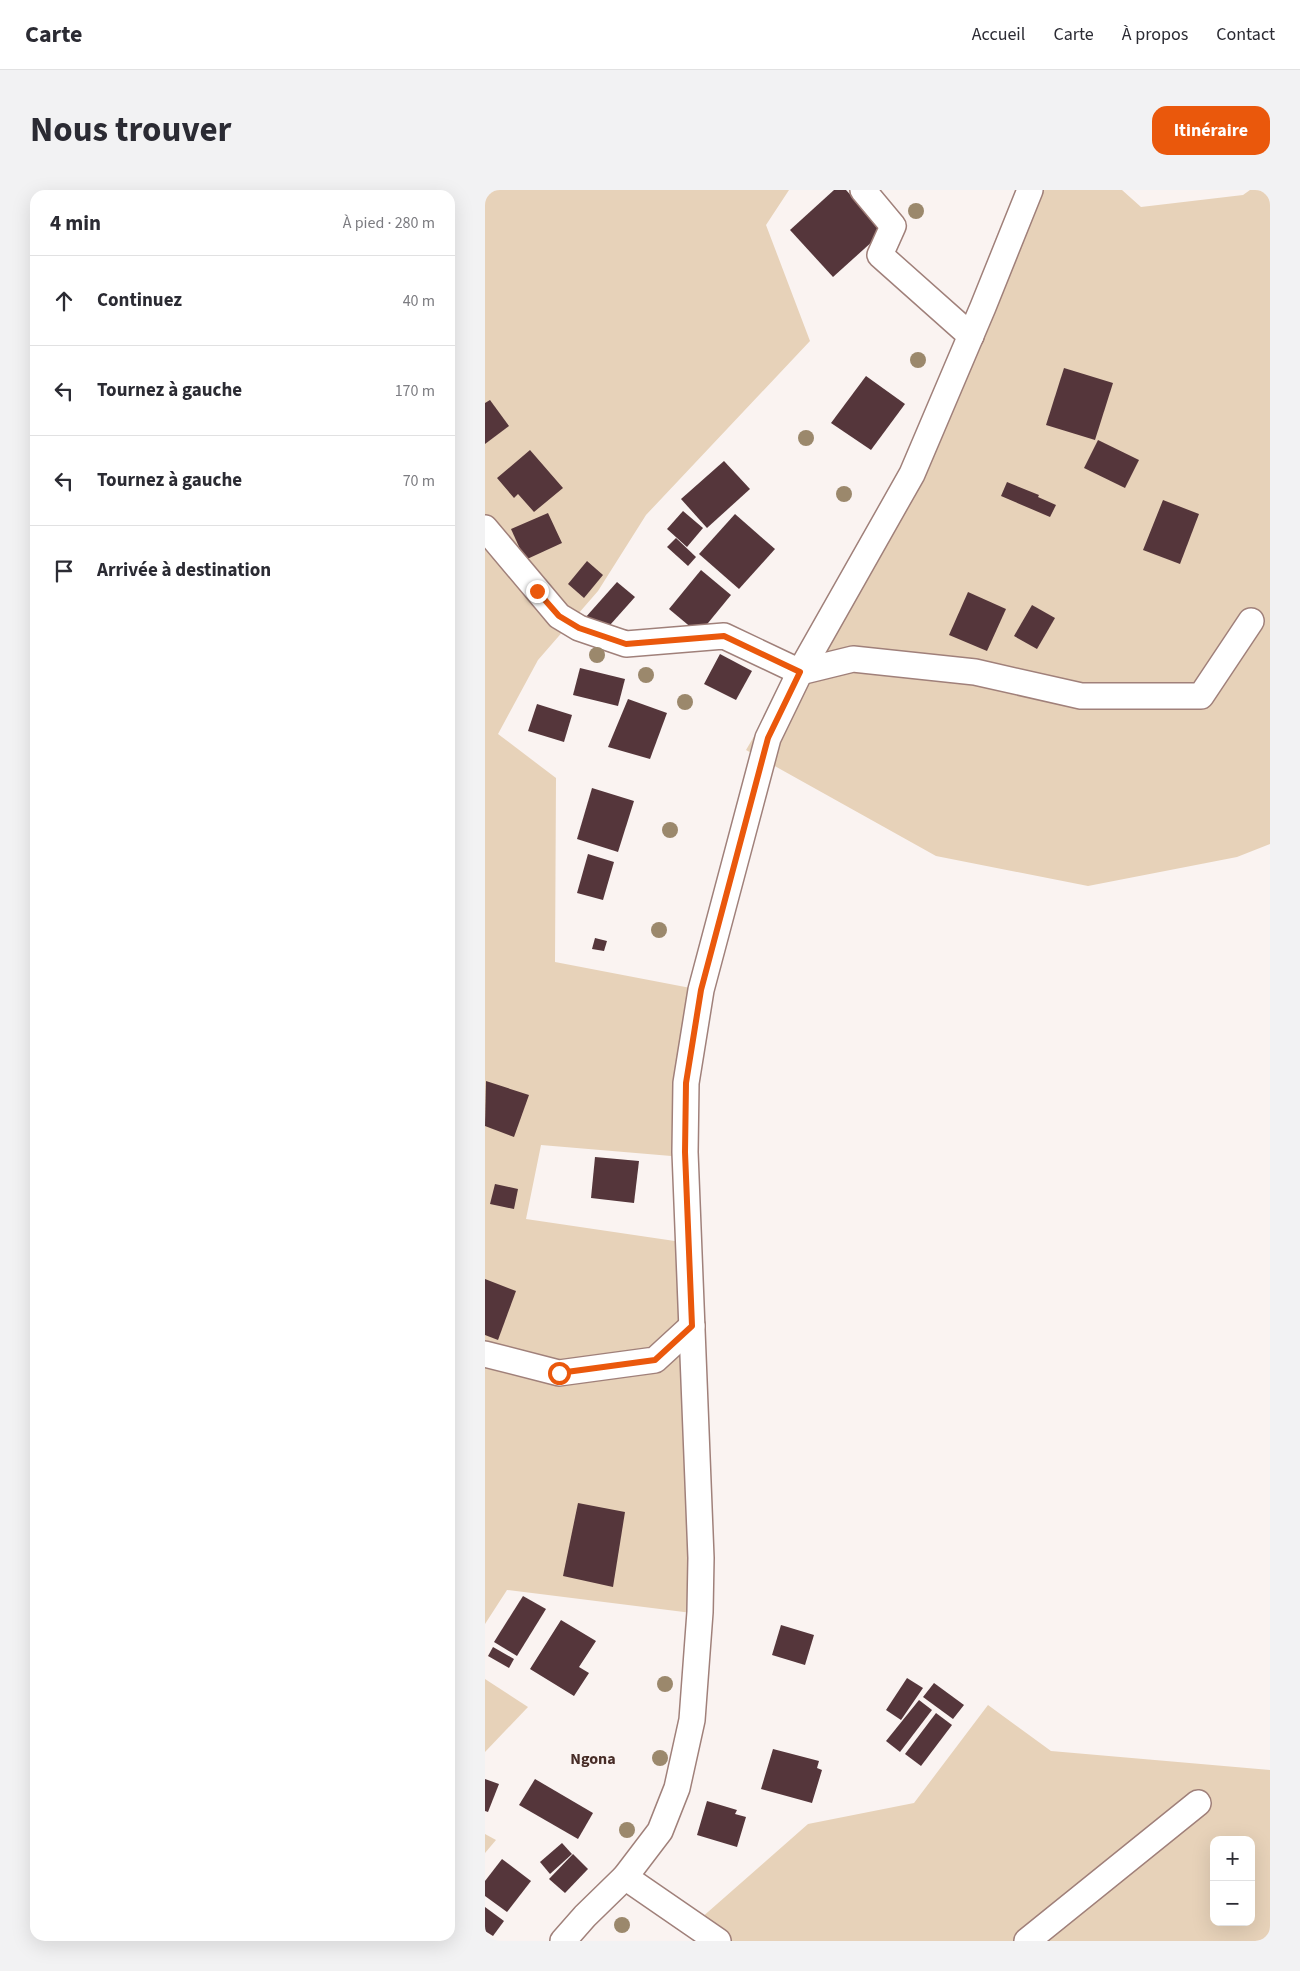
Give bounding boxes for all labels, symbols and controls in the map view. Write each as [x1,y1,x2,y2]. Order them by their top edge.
text: Carte [25,17,82,52]
text: Accueil [972,22,1025,47]
text: Carte [1053,22,1094,47]
text: À propos [1122,22,1188,47]
text: Contact [1216,22,1275,47]
text: Nous trouver [30,105,231,155]
button: Itinéraire [1152,106,1270,155]
text: 4 min [50,208,101,238]
text: À pied · 280 m [343,212,435,234]
icon: ahead [50,287,78,315]
text: Continuez [97,287,182,314]
text: 40 m [403,290,435,312]
icon: left [50,377,78,405]
text: Tournez à gauche [97,377,242,404]
text: 170 m [395,380,435,402]
icon: left [50,467,78,495]
text: Tournez à gauche [97,467,242,494]
text: 70 m [403,470,435,492]
icon: arrive [50,557,78,585]
text: Arrivée à destination [97,557,271,584]
route end [526,580,549,603]
route start [548,1362,571,1385]
district label: Ngona [570,1748,616,1770]
map controls [1210,1836,1255,1926]
button: + [1210,1836,1255,1881]
button: − [1210,1881,1255,1926]

